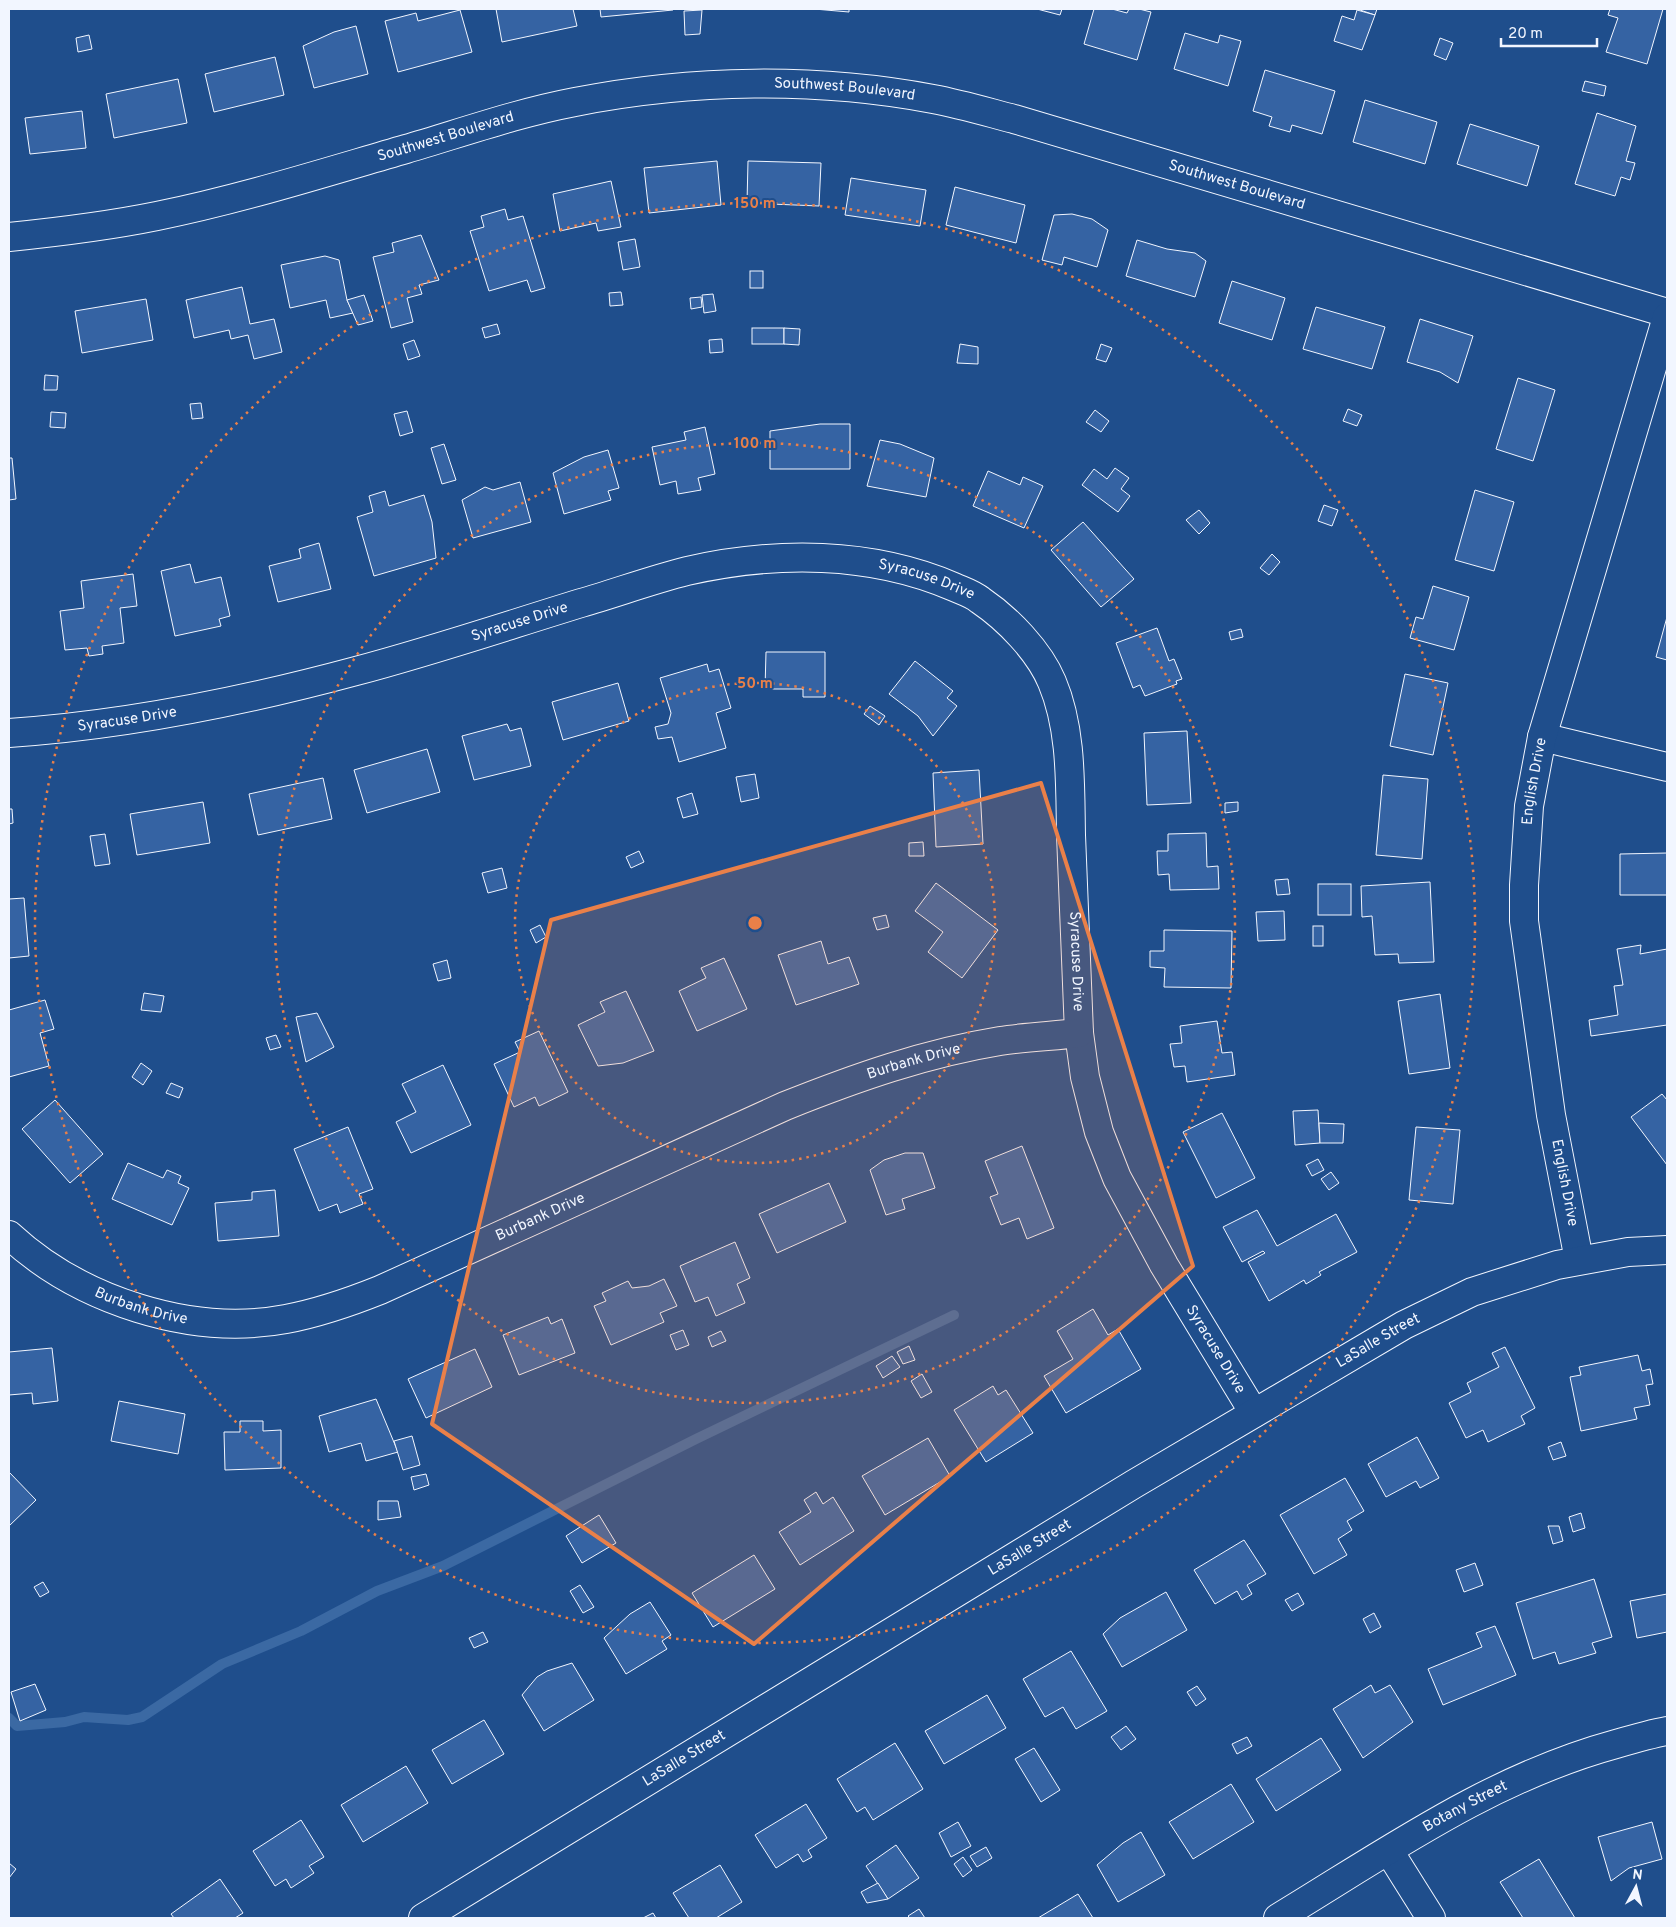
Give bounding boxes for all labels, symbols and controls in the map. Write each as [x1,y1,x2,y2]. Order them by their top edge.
scale bar [1501,15,1597,47]
text: 20 m [1508,25,1543,44]
street label: Southwest Boulevard [774,74,917,105]
street label: Southwest Boulevard [375,107,516,166]
street label: Southwest Boulevard [1166,156,1307,214]
text: 150 m [734,195,776,214]
text: 100 m [734,435,776,454]
street label: Syracuse Drive [877,555,978,604]
street label: Syracuse Drive [469,598,570,646]
text: 50 m [737,675,773,694]
street label: Syracuse Drive [76,703,178,736]
street label: English Drive [1518,736,1551,825]
street label: Syracuse Drive [1065,911,1088,1012]
centre of rings [746,914,764,932]
street label: Burbank Drive [865,1039,962,1084]
street label: English Drive [1546,1138,1582,1228]
street label: Burbank Drive [493,1189,588,1246]
street label: Burbank Drive [92,1283,189,1329]
street label: Syracuse Drive [1181,1302,1250,1397]
street label: LaSalle Street [1333,1309,1423,1372]
street label: LaSalle Street [985,1515,1075,1580]
street label: LaSalle Street [639,1726,729,1791]
street label: Botany Street [1420,1776,1511,1837]
north arrow [1611,1862,1661,1912]
text: N [1631,1867,1643,1885]

